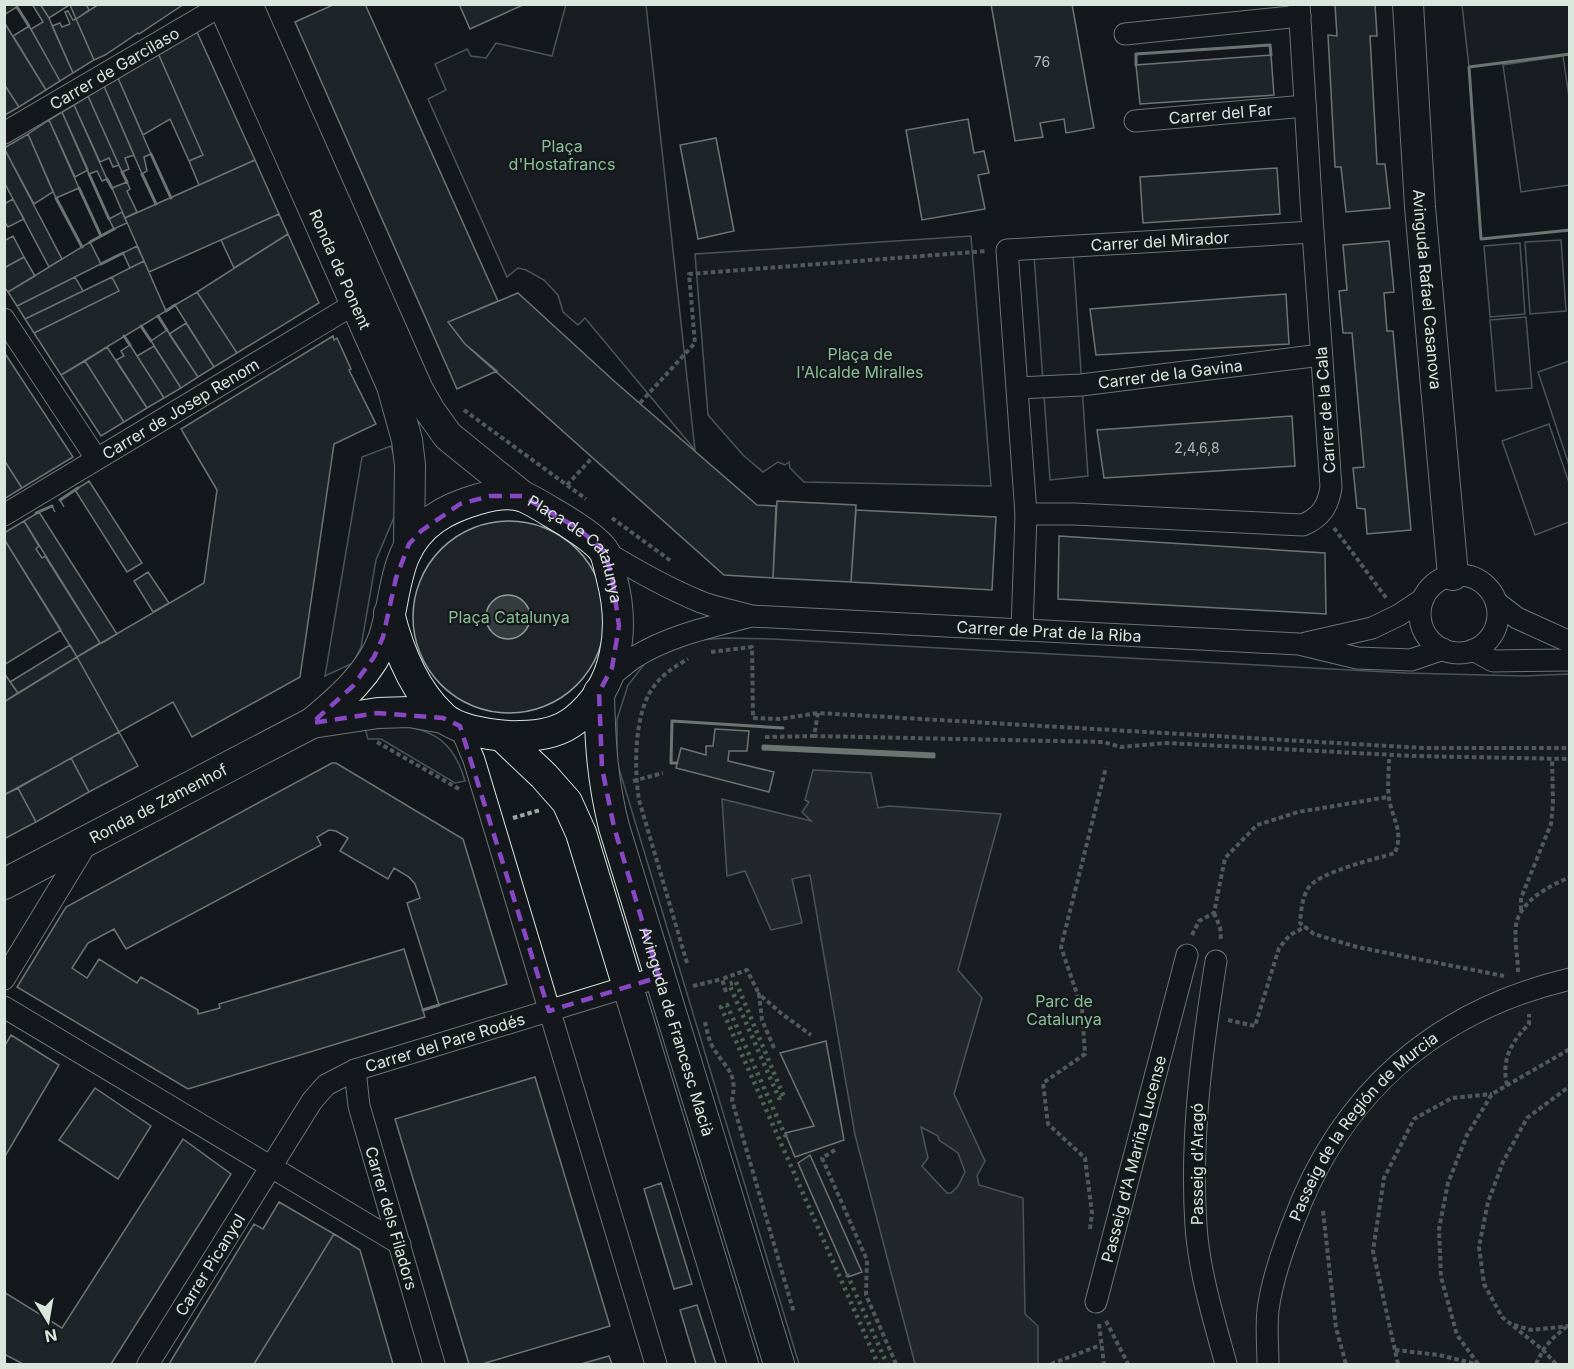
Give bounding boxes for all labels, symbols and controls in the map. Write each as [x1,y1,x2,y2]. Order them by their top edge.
street label: Carrer de Garcilaso [46,22,183,114]
house number: 76 [1034,53,1050,70]
street label: Carrer del Far [1168,99,1273,128]
park label: Plaça d'Hostafrancs [509,136,615,174]
street label: Avinguda Rafael Casanova [1409,189,1446,390]
street label: Ronda de Ponent [305,206,376,332]
street label: Carrer del Mirador [1090,227,1230,255]
park label: Plaça de l'Alcalde Miralles [797,344,923,382]
street label: Carrer de la Cala [1311,346,1339,474]
street label: Carrer de Josep Renom [98,354,262,464]
street label: Carrer de la Gavina [1097,355,1244,393]
house number: 2,4,6,8 [1174,439,1220,456]
street label: Plaça de Catalunya [524,491,627,604]
park label: Plaça Catalunya [448,607,570,627]
street label: Carrer de Prat de la Riba [956,617,1142,646]
street label: Ronda de Zamenhof [86,759,231,848]
street label: Avinguda de Francesc Macià [635,924,718,1139]
park label: Parc de Catalunya [1026,991,1102,1029]
street label: Carrer del Pare Rodés [363,1009,527,1076]
street label: Passeig de la Región de Murcia [1285,1028,1442,1224]
street label: Passeig d'A Mariña Lucense [1097,1053,1170,1265]
street label: Passeig d'Aragó [1187,1103,1207,1225]
street label: Carrer dels Filadors [361,1144,422,1292]
street label: Carrer Picanyol [171,1210,249,1319]
north arrow [18,1291,78,1351]
text: N [43,1325,59,1347]

